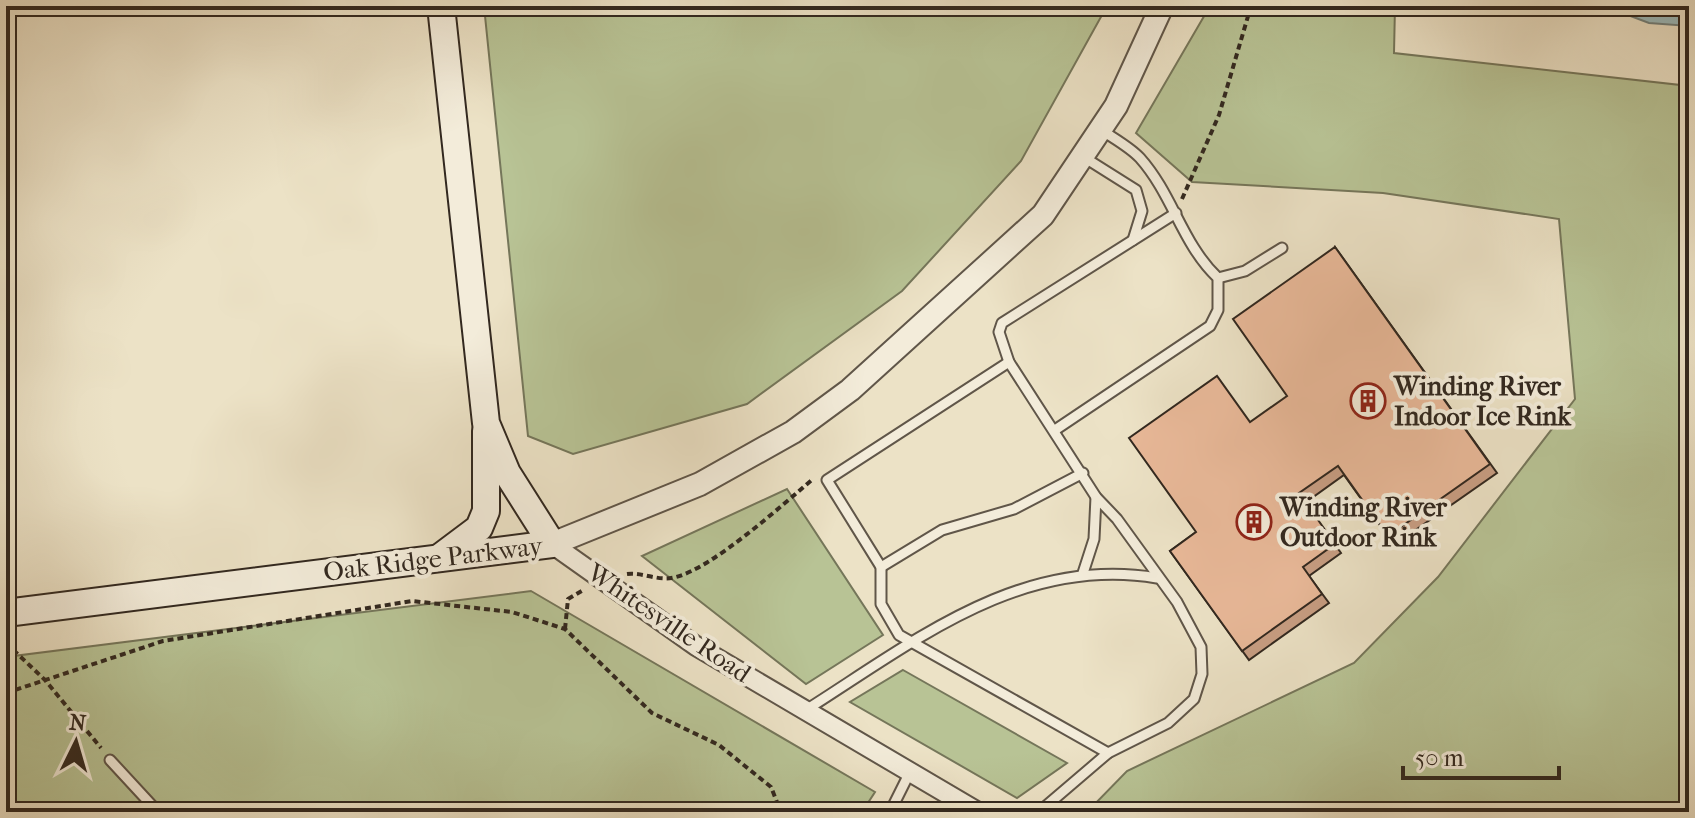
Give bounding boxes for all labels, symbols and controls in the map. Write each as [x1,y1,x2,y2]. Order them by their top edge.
place label: Winding River Indoor Ice Rink [1393,371,1572,432]
building icon: Winding River Indoor Ice Rink [1349,382,1387,420]
place label: Winding River Outdoor Rink [1279,492,1448,553]
building icon: Winding River Outdoor Rink [1235,503,1273,541]
street label: Oak Ridge Parkway [322,530,546,588]
street label: Whitesville Road [580,556,757,690]
north arrow [36,702,116,782]
text: N [68,709,87,737]
scale bar [1403,730,1559,780]
text: 50 m [1415,744,1464,772]

